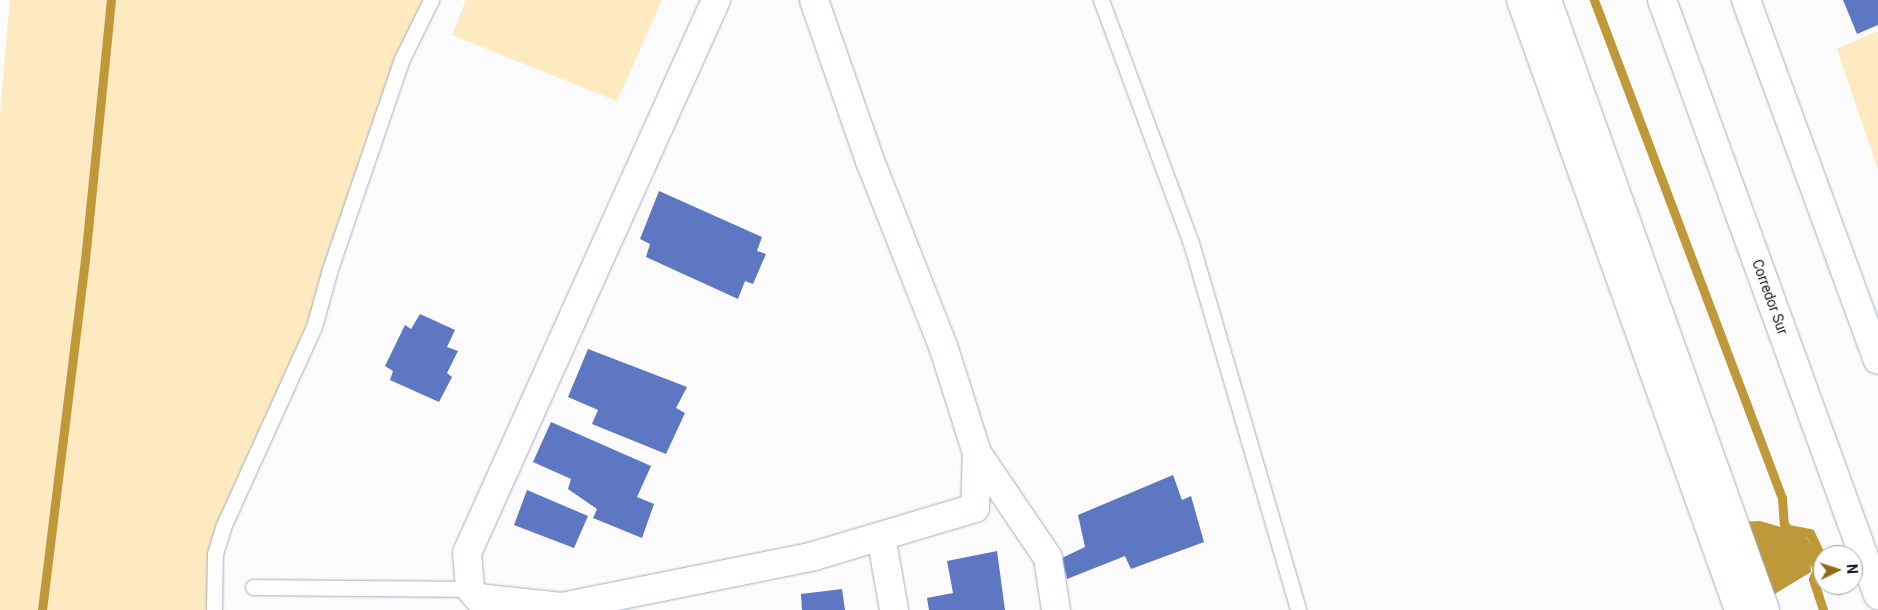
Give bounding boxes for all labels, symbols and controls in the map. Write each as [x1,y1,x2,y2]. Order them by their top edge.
street label: Corredor Sur [1749,257,1791,337]
north arrow [1813,545,1863,595]
text: N [1844,564,1860,575]

